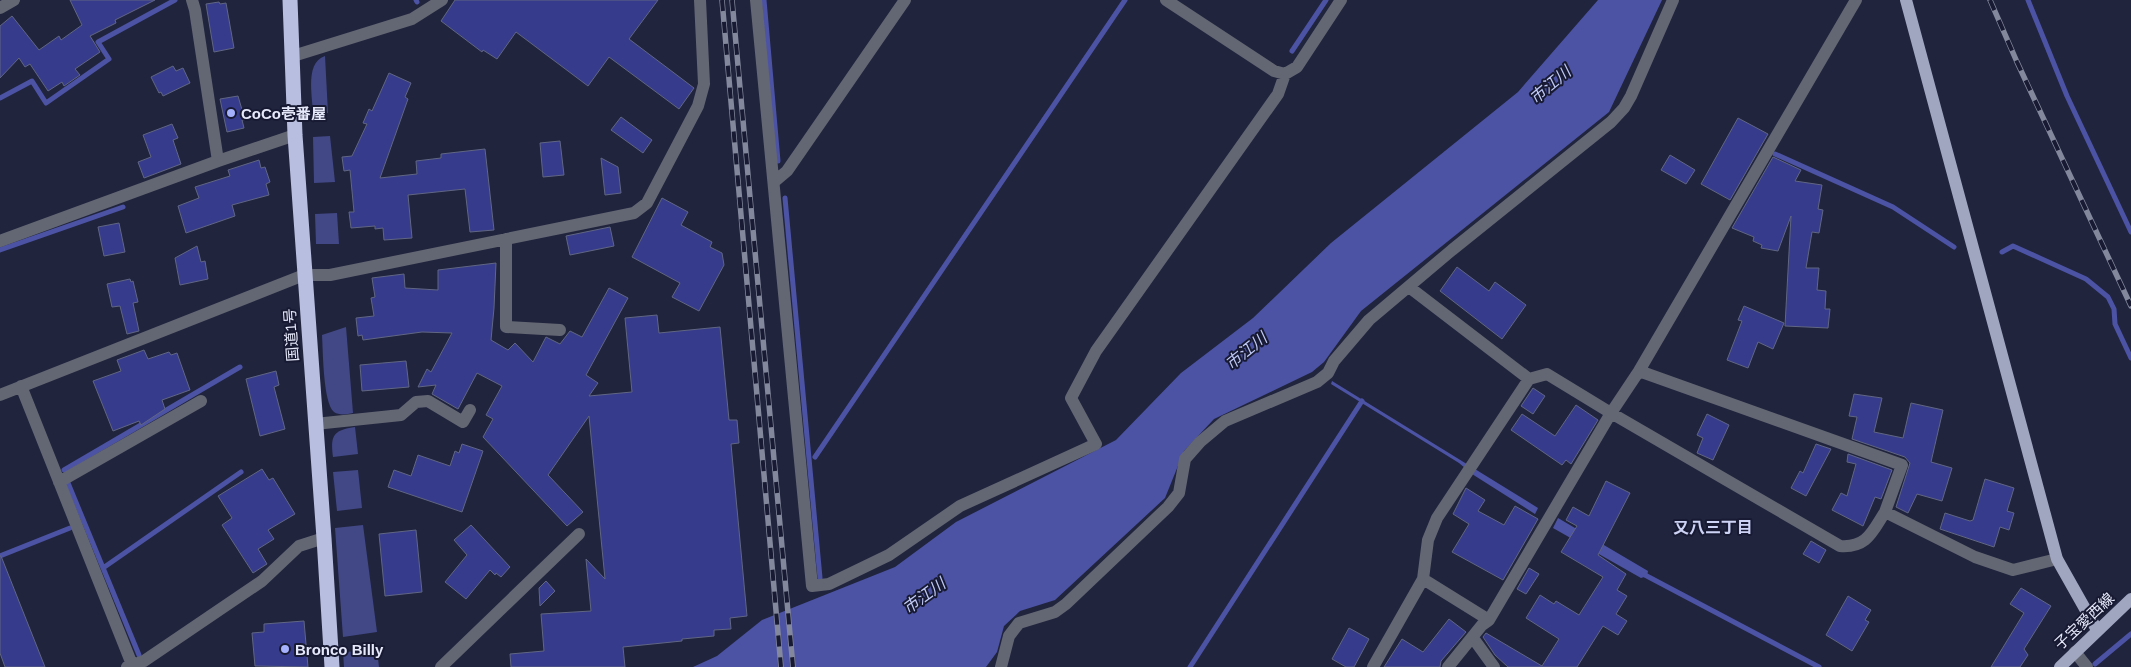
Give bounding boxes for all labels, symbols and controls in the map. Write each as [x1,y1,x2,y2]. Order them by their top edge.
water label: 市江川 [1526,62,1575,107]
place label: CoCo壱番屋 [241,105,326,122]
marker: CoCo壱番屋 [225,107,237,119]
street label: 国道1号 [281,308,301,362]
water label: 市江川 [1222,328,1272,373]
district label: 又八三丁目 [1673,519,1753,536]
water label: 市江川 [900,574,950,617]
street label: 子宝愛西線 [2051,589,2117,653]
place label: Bronco Billy [295,641,384,658]
marker: Bronco Billy [279,643,291,655]

